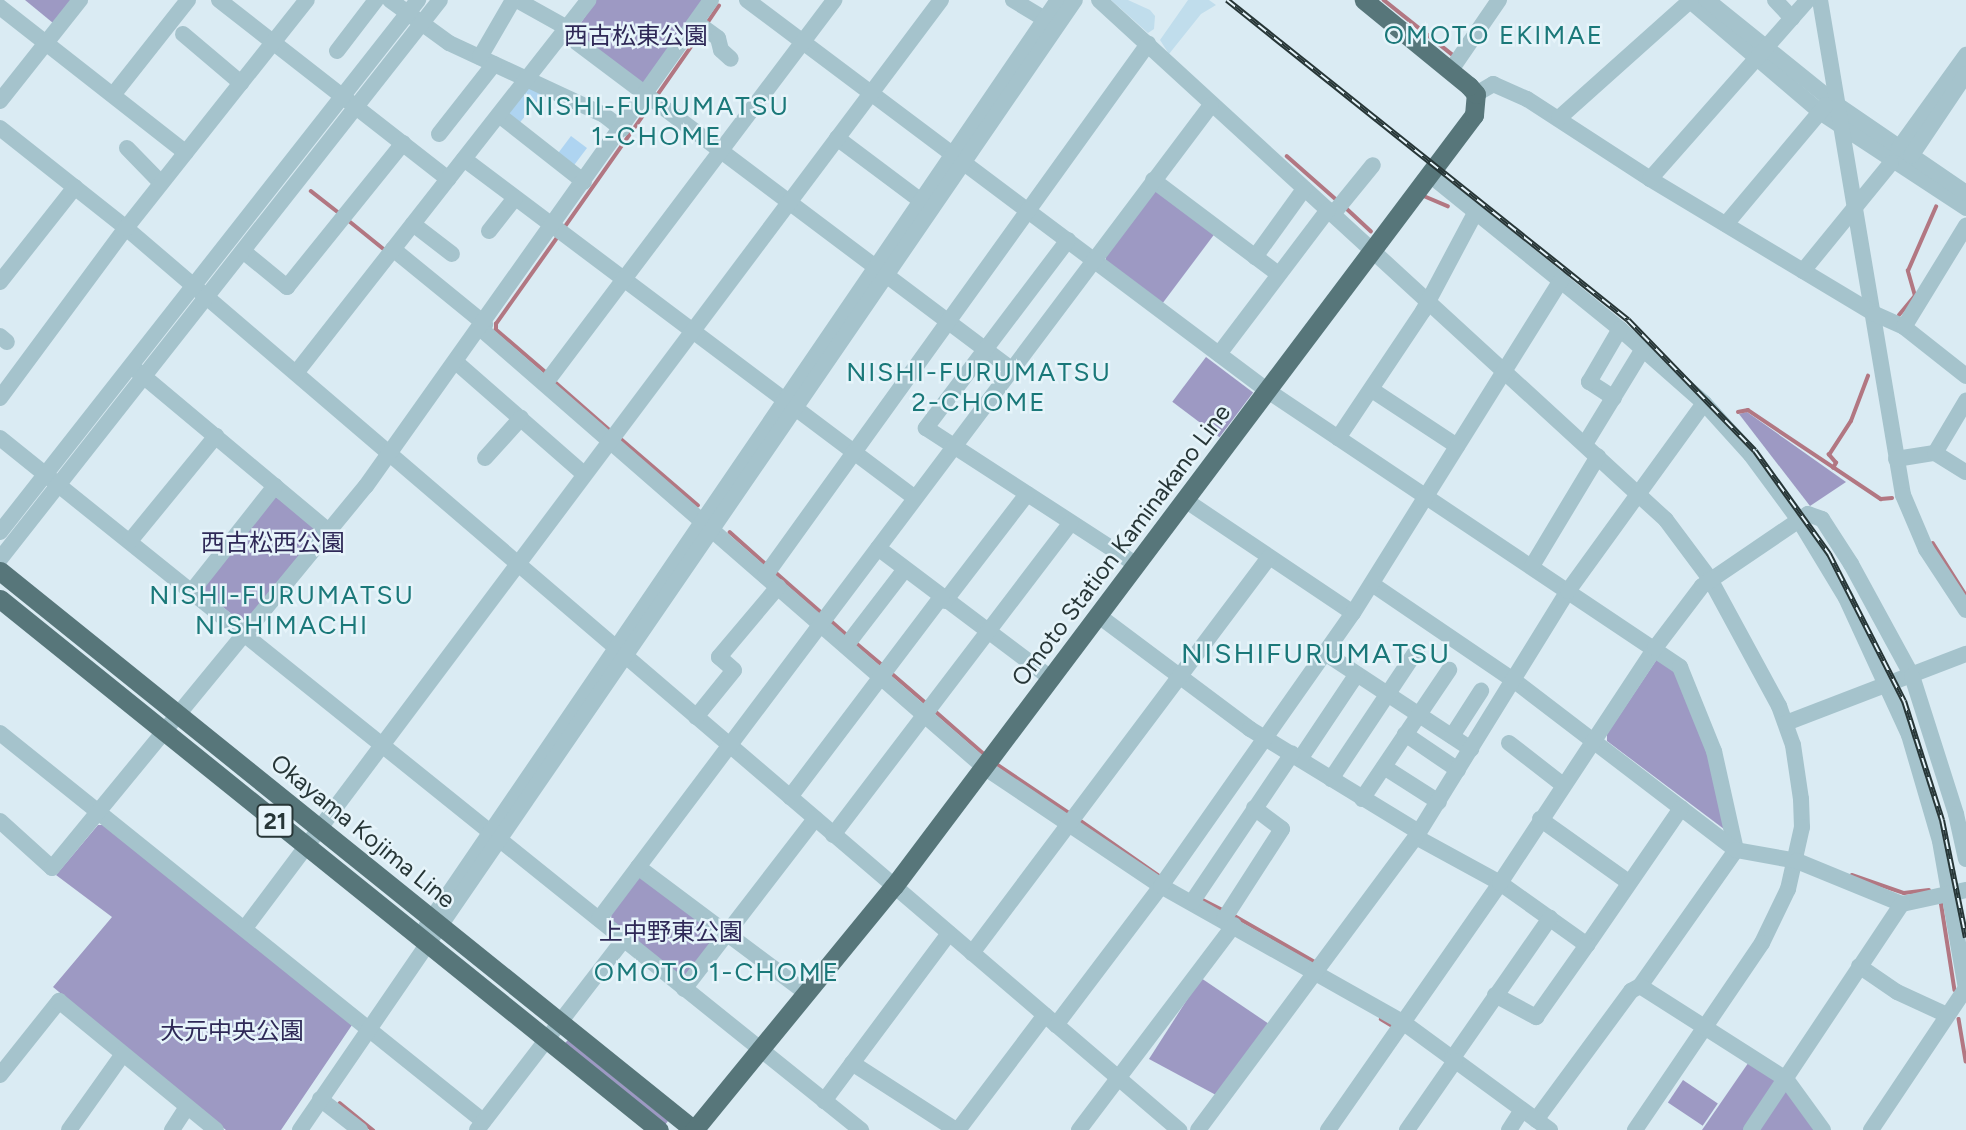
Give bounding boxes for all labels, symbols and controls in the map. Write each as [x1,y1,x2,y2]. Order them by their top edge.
district label: OMOTO EKIMAE [1385,20,1603,52]
park label: 西古松東公園 [564,22,708,50]
district label: NISHI-FURUMATSU 1-CHOME [526,91,788,152]
district label: NISHI-FURUMATSU 2-CHOME [848,357,1110,418]
street label: Omoto Station Kaminakano Line [1006,398,1236,692]
park label: 西古松西公園 [201,529,345,557]
district label: NISHI-FURUMATSU NISHIMACHI [151,580,413,642]
district label: NISHIFURUMATSU [1183,636,1449,670]
street label: Okayama Kojima Line [265,748,461,914]
road number: 21 [256,802,294,841]
park label: 上中野東公園 [599,918,743,946]
district label: OMOTO 1-CHOME [595,957,839,989]
park label: 大元中央公園 [160,1017,304,1045]

